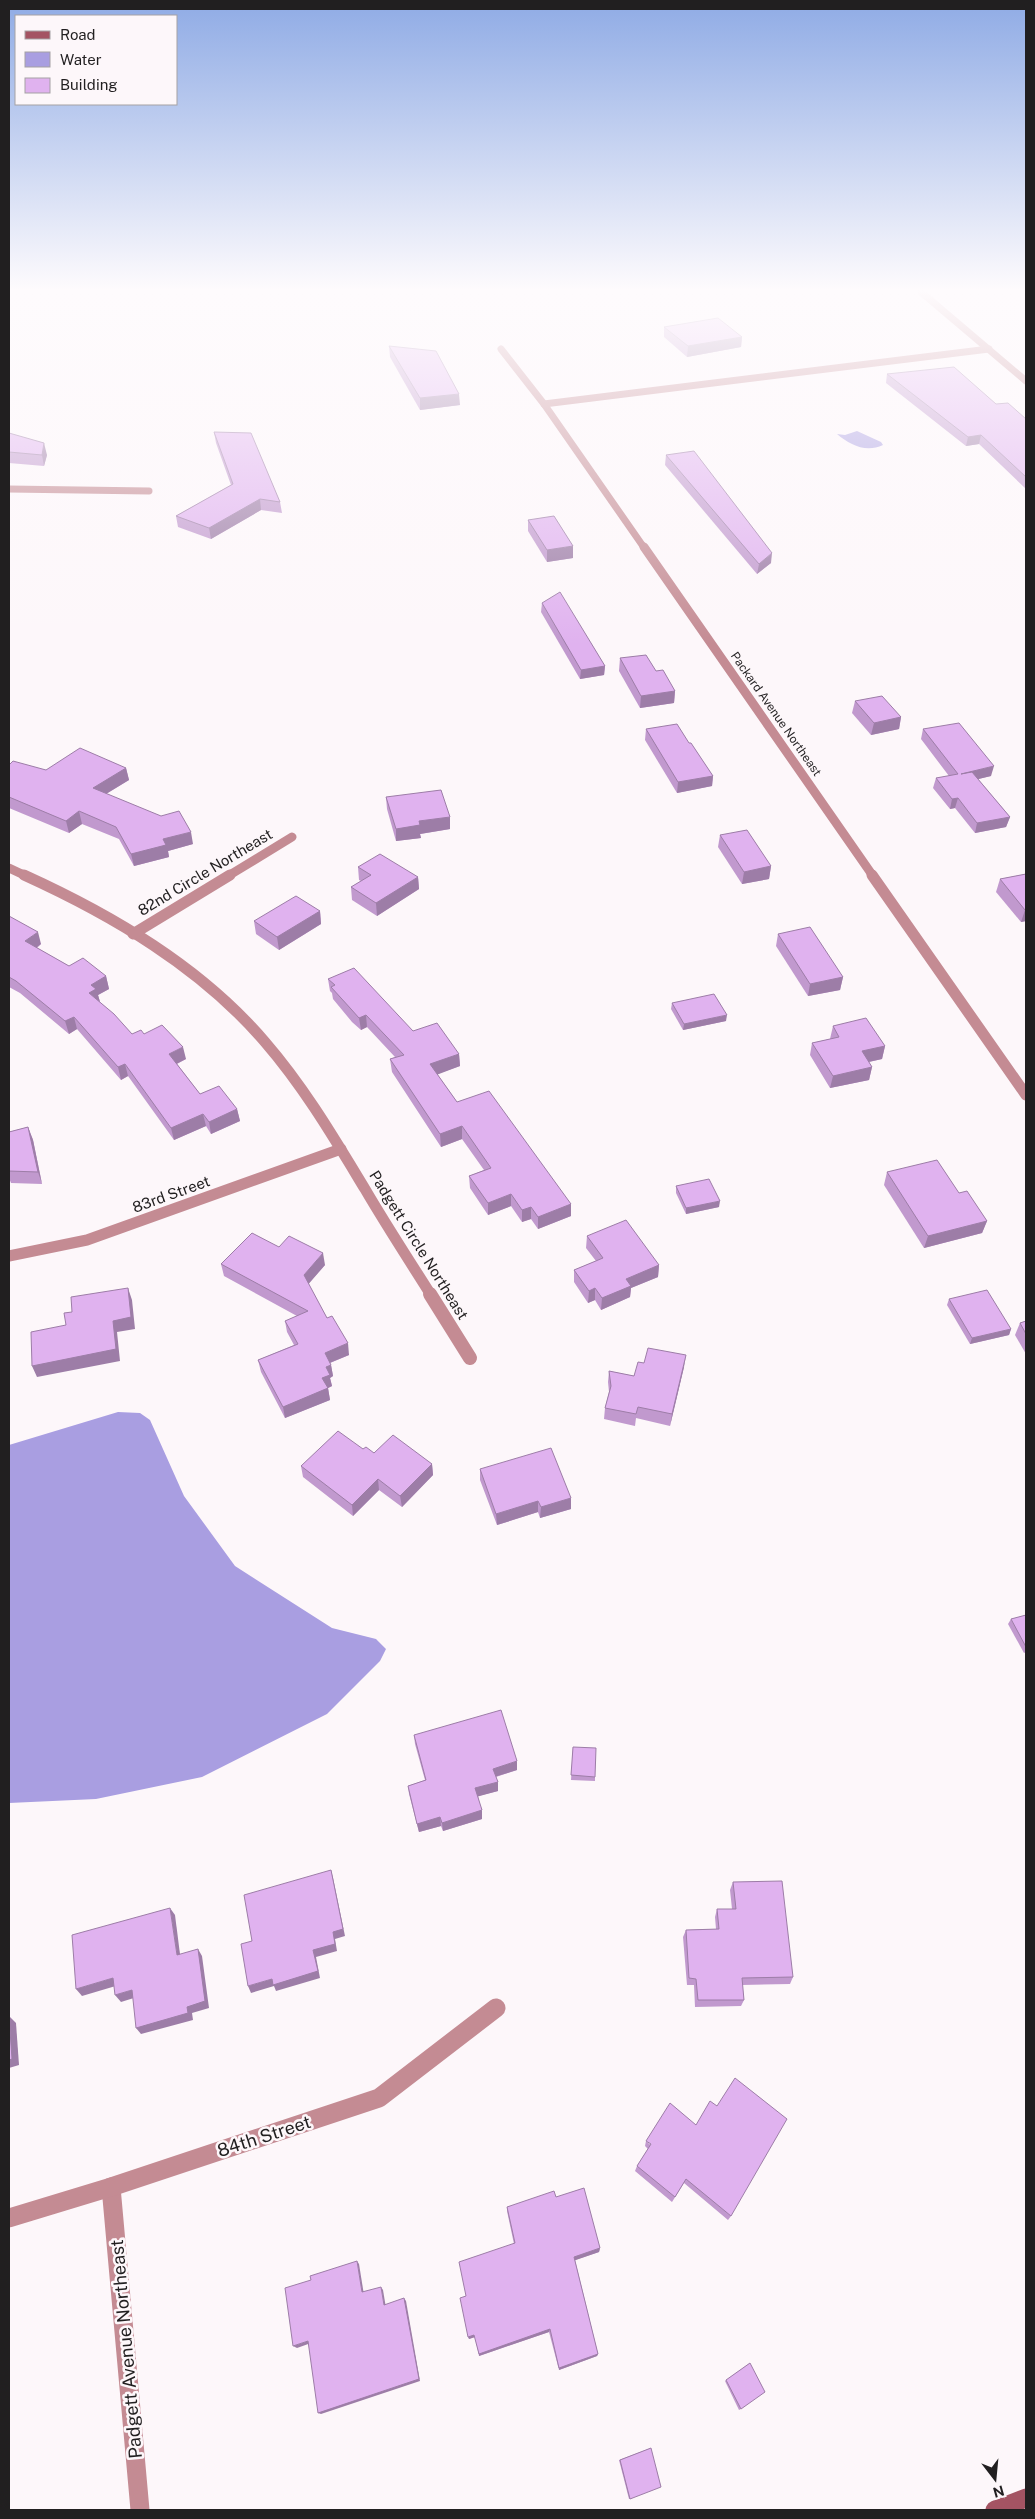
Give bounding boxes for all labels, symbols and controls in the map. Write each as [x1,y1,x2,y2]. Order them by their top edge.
legend [15,15,178,105]
text: Road [60,26,96,43]
text: Water [60,51,102,68]
text: Building [60,76,118,93]
street label: Packard Avenue Northeast [728,649,824,779]
street label: 82nd Circle Northeast [135,825,275,919]
street label: Padgett Circle Northeast [366,1167,472,1323]
street label: 83rd Street [130,1172,212,1216]
street label: 84th Street [214,2111,314,2161]
street label: Padgett Avenue Northeast [106,2239,146,2459]
north arrow [970,2454,1020,2504]
text: N [991,2482,1006,2501]

